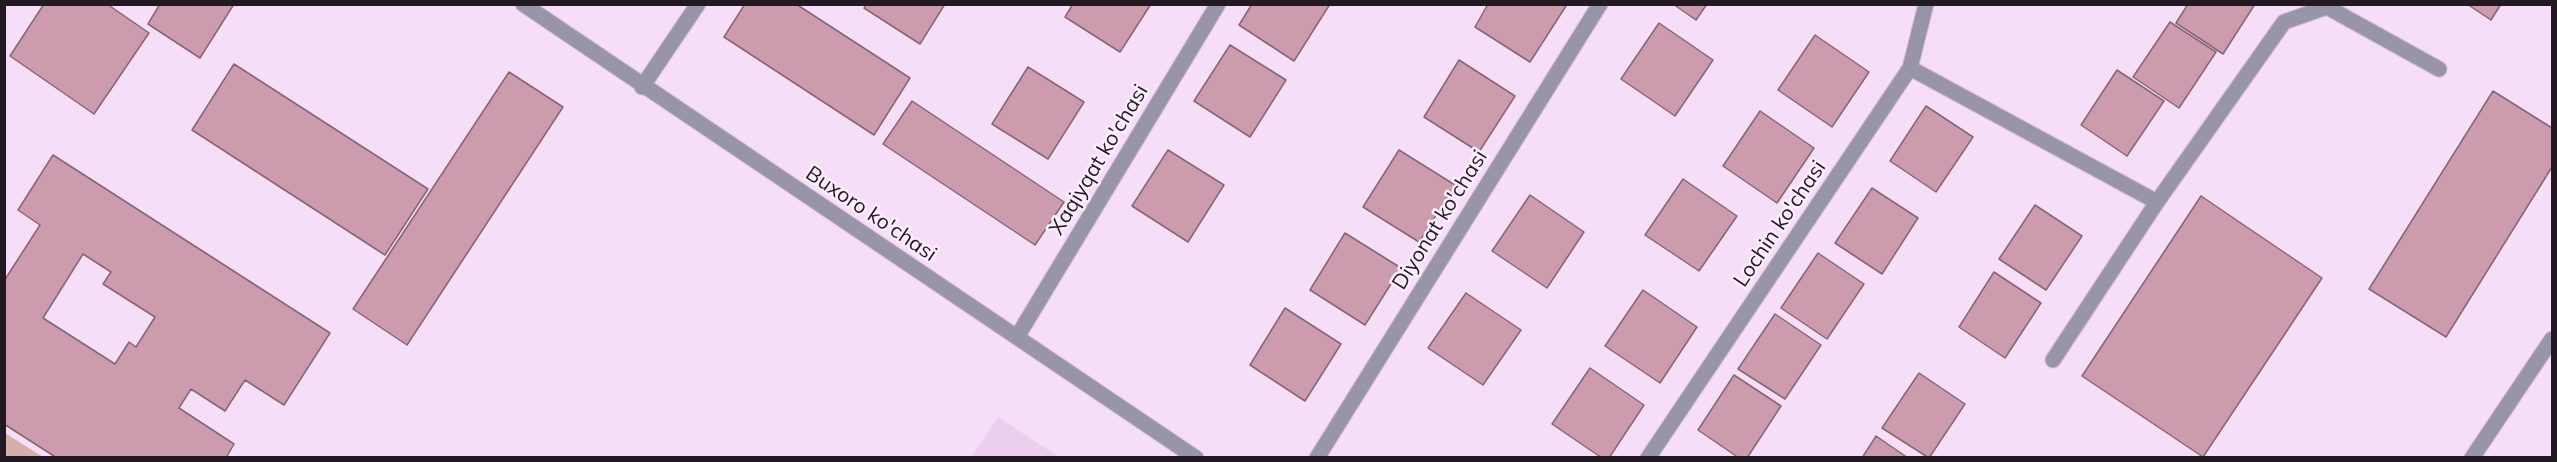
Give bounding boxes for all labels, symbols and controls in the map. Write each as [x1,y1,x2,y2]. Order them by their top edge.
street label: Xaqiyqat ko'chasi [1044,80,1154,240]
street label: Diyonat ko'chasi [1387,146,1493,294]
street label: Lochin ko'chasi [1729,156,1831,292]
street label: Buxoro ko'chasi [801,161,941,267]

